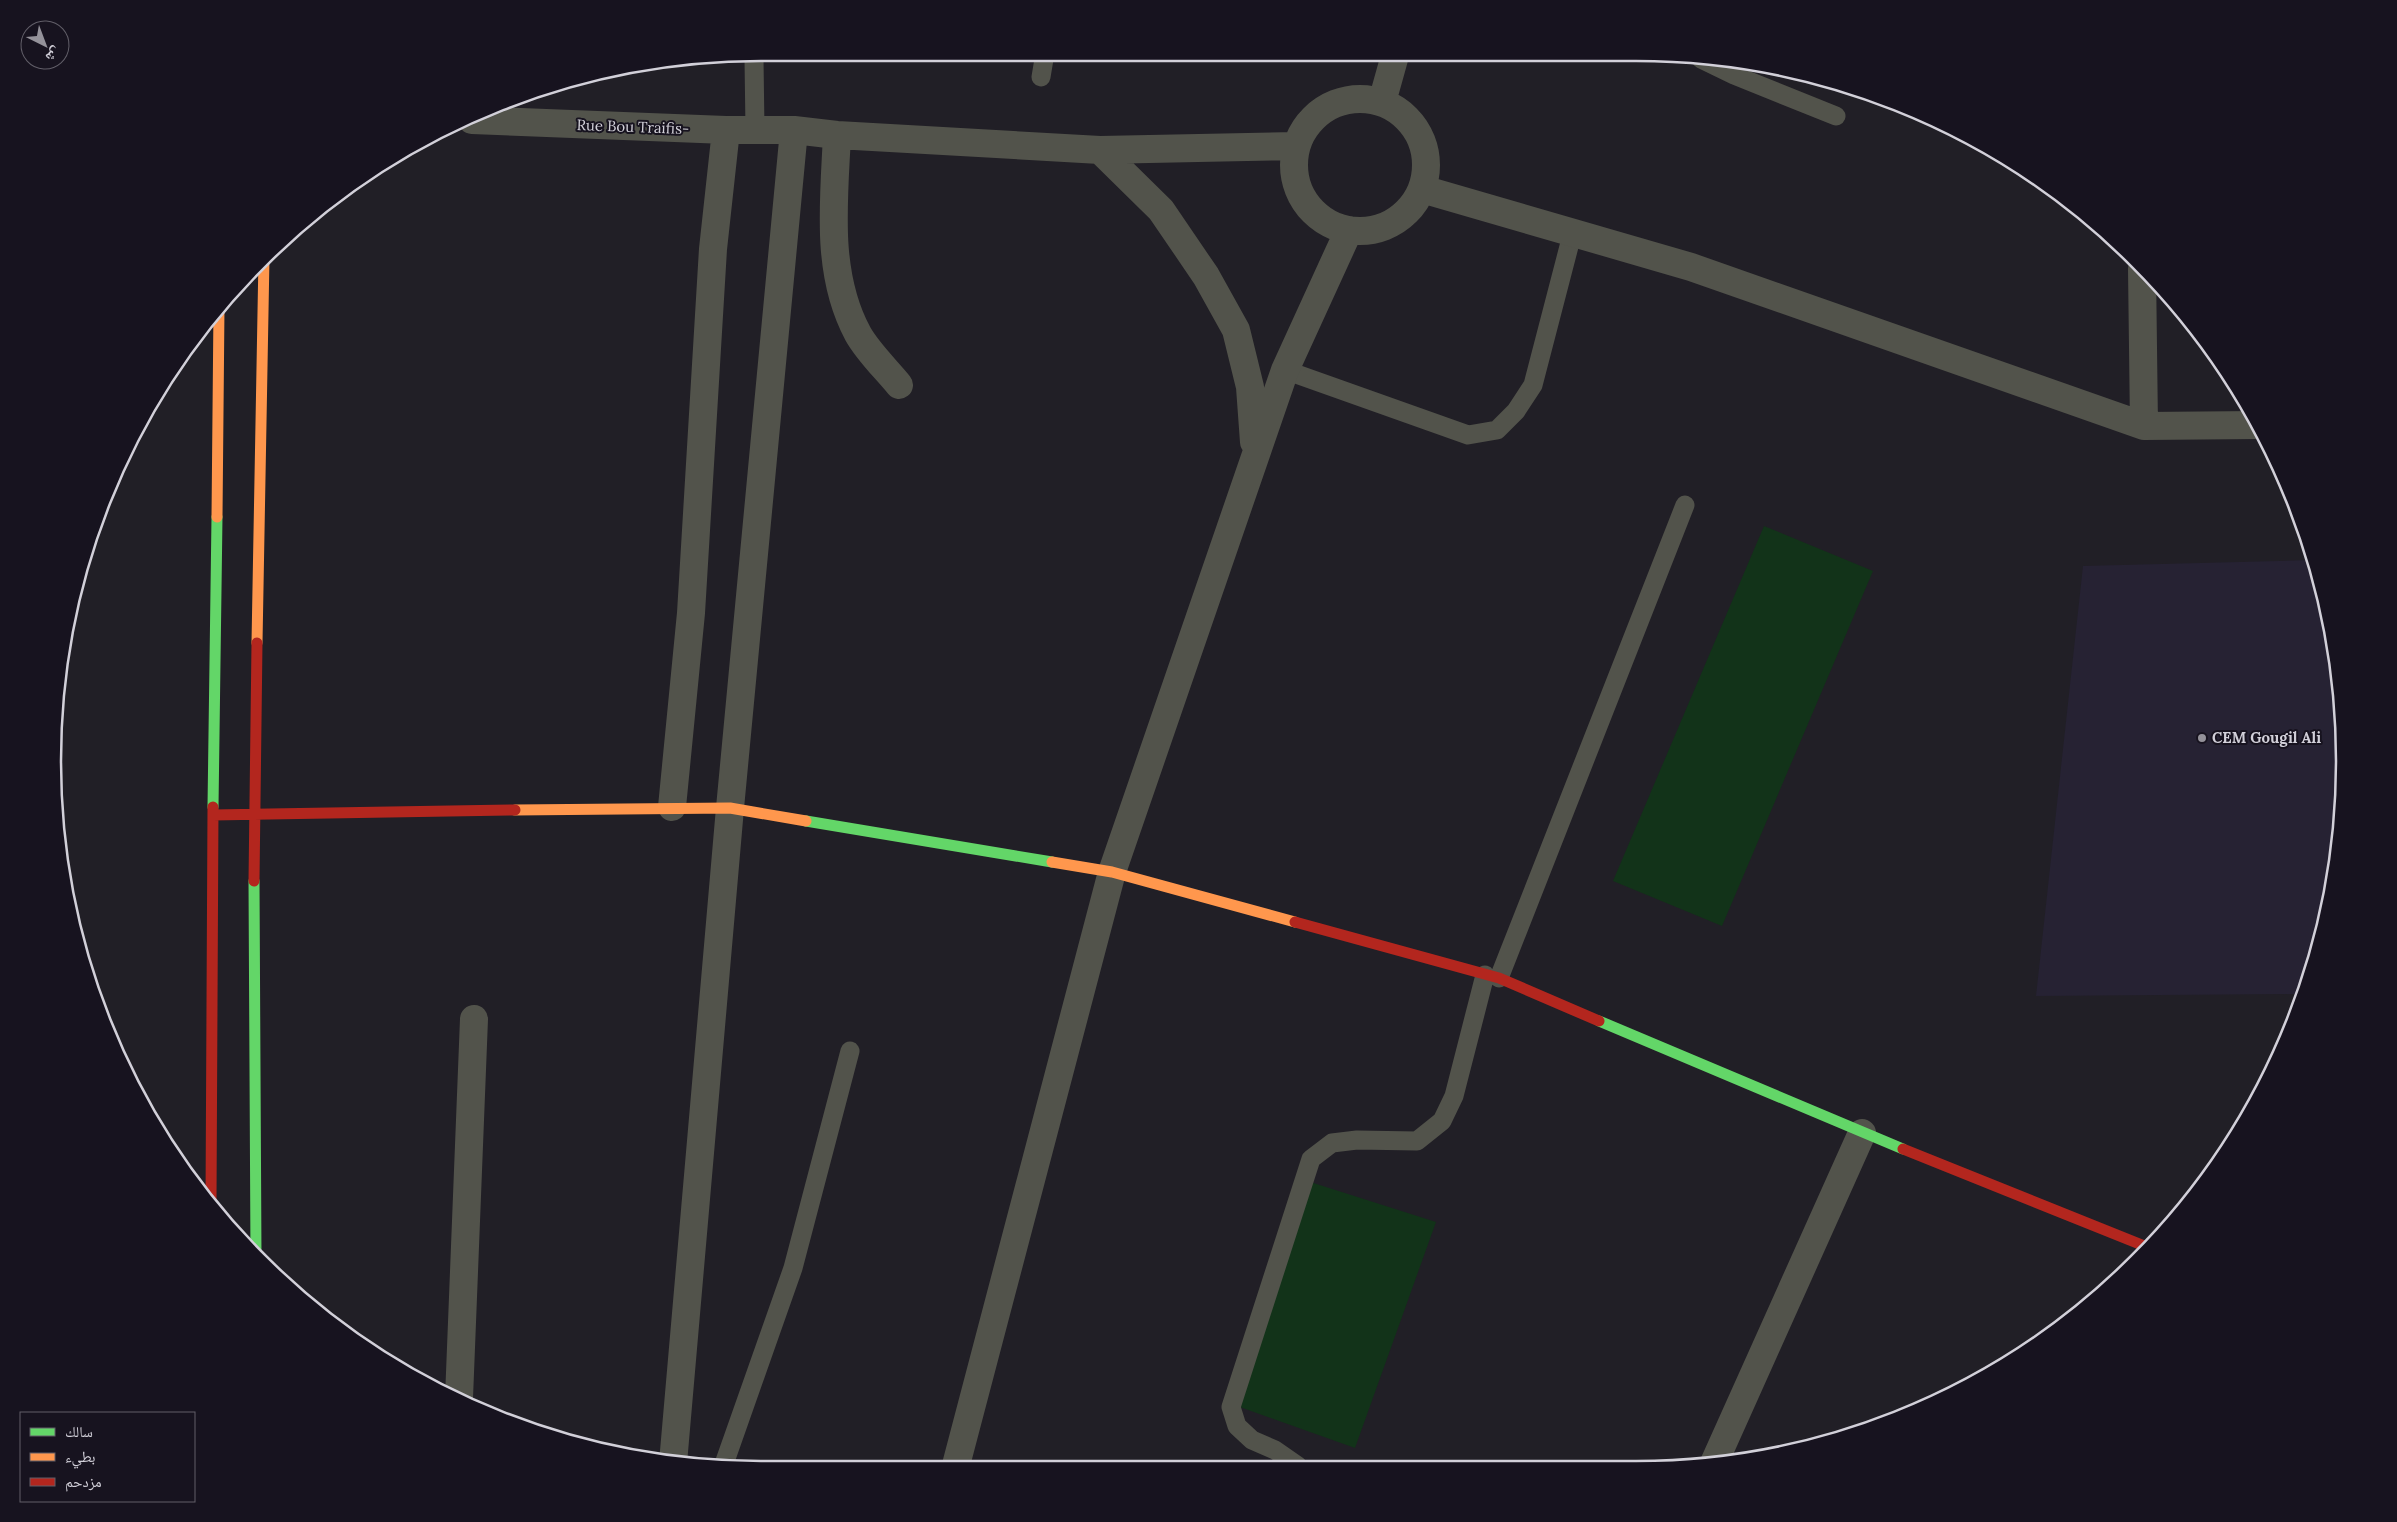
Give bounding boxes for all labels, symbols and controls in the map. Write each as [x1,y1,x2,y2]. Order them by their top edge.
north arrow [20,20,70,70]
text: ش [42,43,65,66]
street label: Rue Bou Traifis- [576,115,690,138]
place label: CEM Gougil Ali [2212,728,2321,747]
marker: CEM Gougil Ali [2196,732,2208,744]
legend [20,1412,195,1502]
text: سالك [65,1422,93,1441]
text: بطيء [65,1447,95,1469]
text: مزدحم [65,1472,102,1492]

